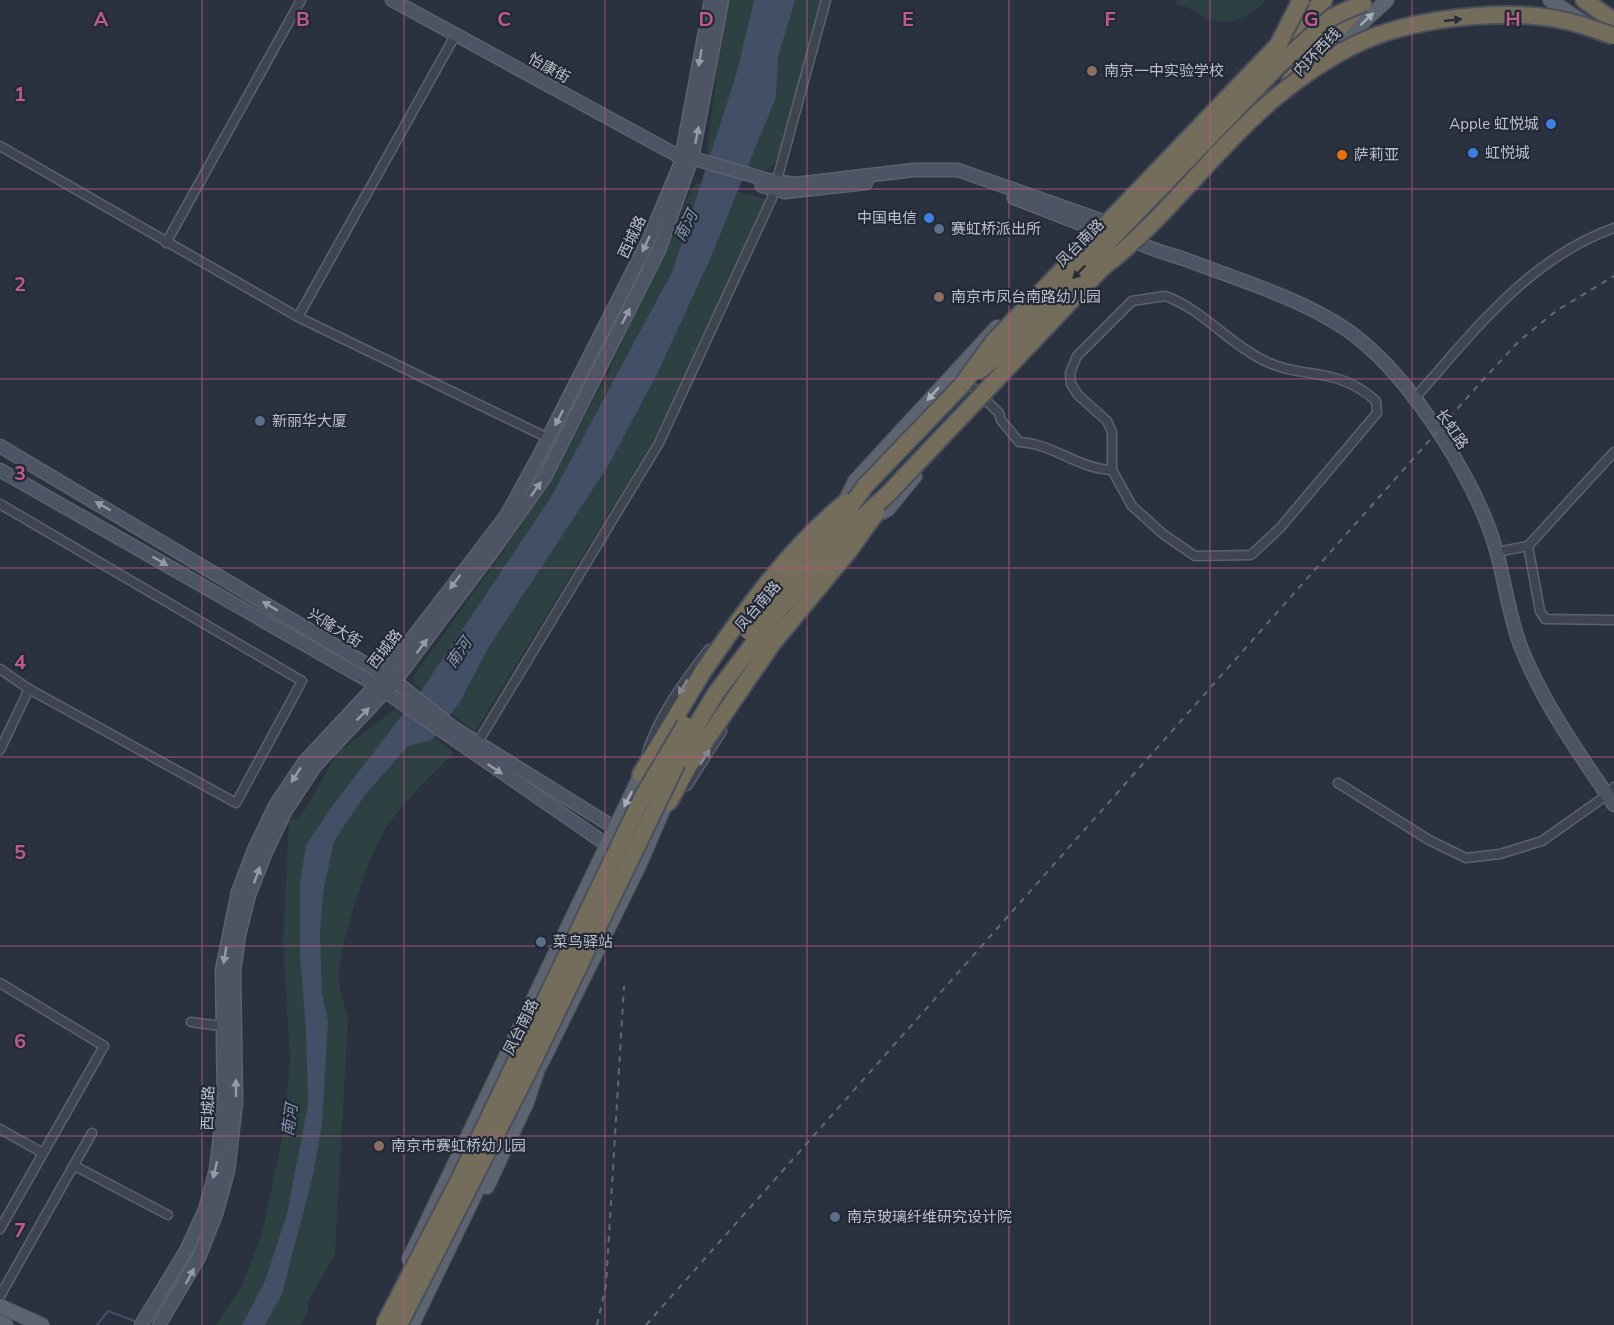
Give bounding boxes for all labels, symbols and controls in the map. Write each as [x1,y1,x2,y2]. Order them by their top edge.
text: A [94,6,109,33]
text: B [296,6,310,33]
text: C [497,6,511,33]
text: D [698,6,714,33]
text: E [902,6,914,33]
text: F [1104,6,1116,33]
text: G [1304,6,1318,33]
text: H [1505,6,1521,33]
one-way arrow [1359,12,1374,26]
one-way arrow [1443,15,1462,25]
street label: 内环西线 [1289,23,1345,81]
street label: 怡康街 [524,48,574,88]
one-way arrow [695,48,704,67]
place label: 南京一中实验学校 [1104,61,1224,81]
marker: 南京一中实验学校 [1085,64,1099,78]
text: 1 [14,81,26,108]
place label: Apple 虹悦城 [1449,114,1539,134]
marker: Apple 虹悦城 [1544,117,1558,131]
one-way arrow [693,125,702,144]
place label: 虹悦城 [1485,143,1530,163]
place label: 萨莉亚 [1354,145,1399,165]
marker: 虹悦城 [1466,146,1480,160]
marker: 萨莉亚 [1335,148,1349,162]
water label: 南河 [669,204,704,245]
place label: 中国电信 [857,208,917,228]
marker: 中国电信 [922,211,936,225]
street label: 西城路 [613,212,651,262]
street label: 凤台南路 [1052,215,1108,271]
place label: 赛虹桥派出所 [951,219,1041,239]
marker: 赛虹桥派出所 [932,222,946,236]
one-way arrow [642,235,651,252]
one-way arrow [1072,265,1086,279]
text: 2 [14,271,26,298]
place label: 南京市凤台南路幼儿园 [951,287,1101,307]
marker: 南京市凤台南路幼儿园 [932,290,946,304]
one-way arrow [621,307,631,324]
one-way arrow [926,387,940,402]
street label: 长虹路 [1431,405,1473,453]
one-way arrow [554,409,564,427]
place label: 新丽华大厦 [272,411,347,431]
marker: 新丽华大厦 [253,414,267,428]
text: 3 [14,460,26,487]
one-way arrow [530,481,542,497]
one-way arrow [94,501,111,511]
one-way arrow [152,556,169,566]
one-way arrow [449,574,461,590]
street label: 凤台南路 [731,577,785,635]
one-way arrow [262,601,278,612]
street label: 兴隆大街 [304,604,366,652]
street label: 西城路 [363,625,407,673]
water label: 南河 [441,631,479,672]
one-way arrow [415,639,427,654]
text: 4 [14,649,26,676]
one-way arrow [677,679,688,695]
one-way arrow [356,707,370,722]
one-way arrow [699,749,710,765]
one-way arrow [487,763,503,774]
one-way arrow [290,767,301,784]
one-way arrow [624,791,633,808]
text: 5 [14,839,26,866]
one-way arrow [252,866,262,884]
place label: 菜鸟驿站 [553,932,613,952]
marker: 菜鸟驿站 [534,935,548,949]
one-way arrow [220,946,229,965]
street label: 凤台南路 [499,996,543,1058]
text: 6 [14,1028,26,1055]
one-way arrow [231,1079,241,1098]
street label: 西城路 [197,1085,219,1131]
water label: 南河 [277,1100,304,1137]
place label: 南京市赛虹桥幼儿园 [391,1136,526,1156]
marker: 南京市赛虹桥幼儿园 [372,1139,386,1153]
one-way arrow [210,1161,220,1179]
place label: 南京玻璃纤维研究设计院 [847,1207,1012,1227]
marker: 南京玻璃纤维研究设计院 [828,1210,842,1224]
text: 7 [14,1217,26,1244]
one-way arrow [185,1267,195,1284]

